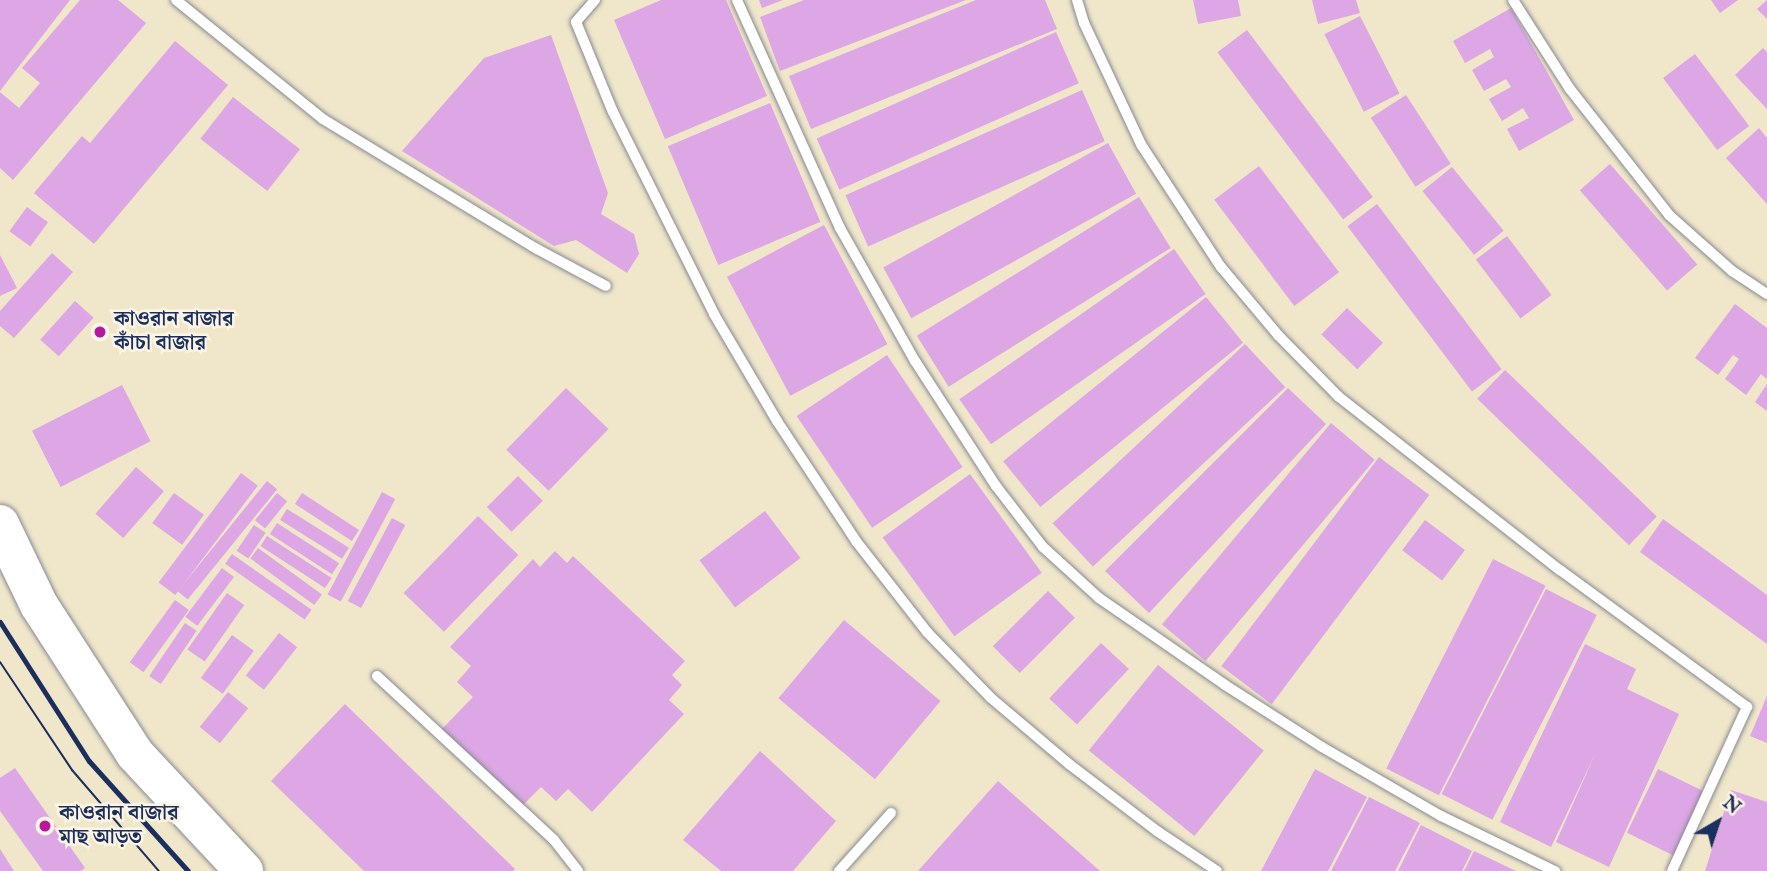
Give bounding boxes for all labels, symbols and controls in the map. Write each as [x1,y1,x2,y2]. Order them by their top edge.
place label: কাওরান বাজার কাঁচা বাজার [114,307,234,357]
marker: কাওরান বাজার কাঁচা বাজার [92,324,108,340]
north arrow [1683,787,1753,857]
text: N [1717,791,1745,820]
place label: কাওরান বাজার মাছ আড়ত [59,801,179,851]
marker: কাওরান বাজার মাছ আড়ত [37,818,53,834]

